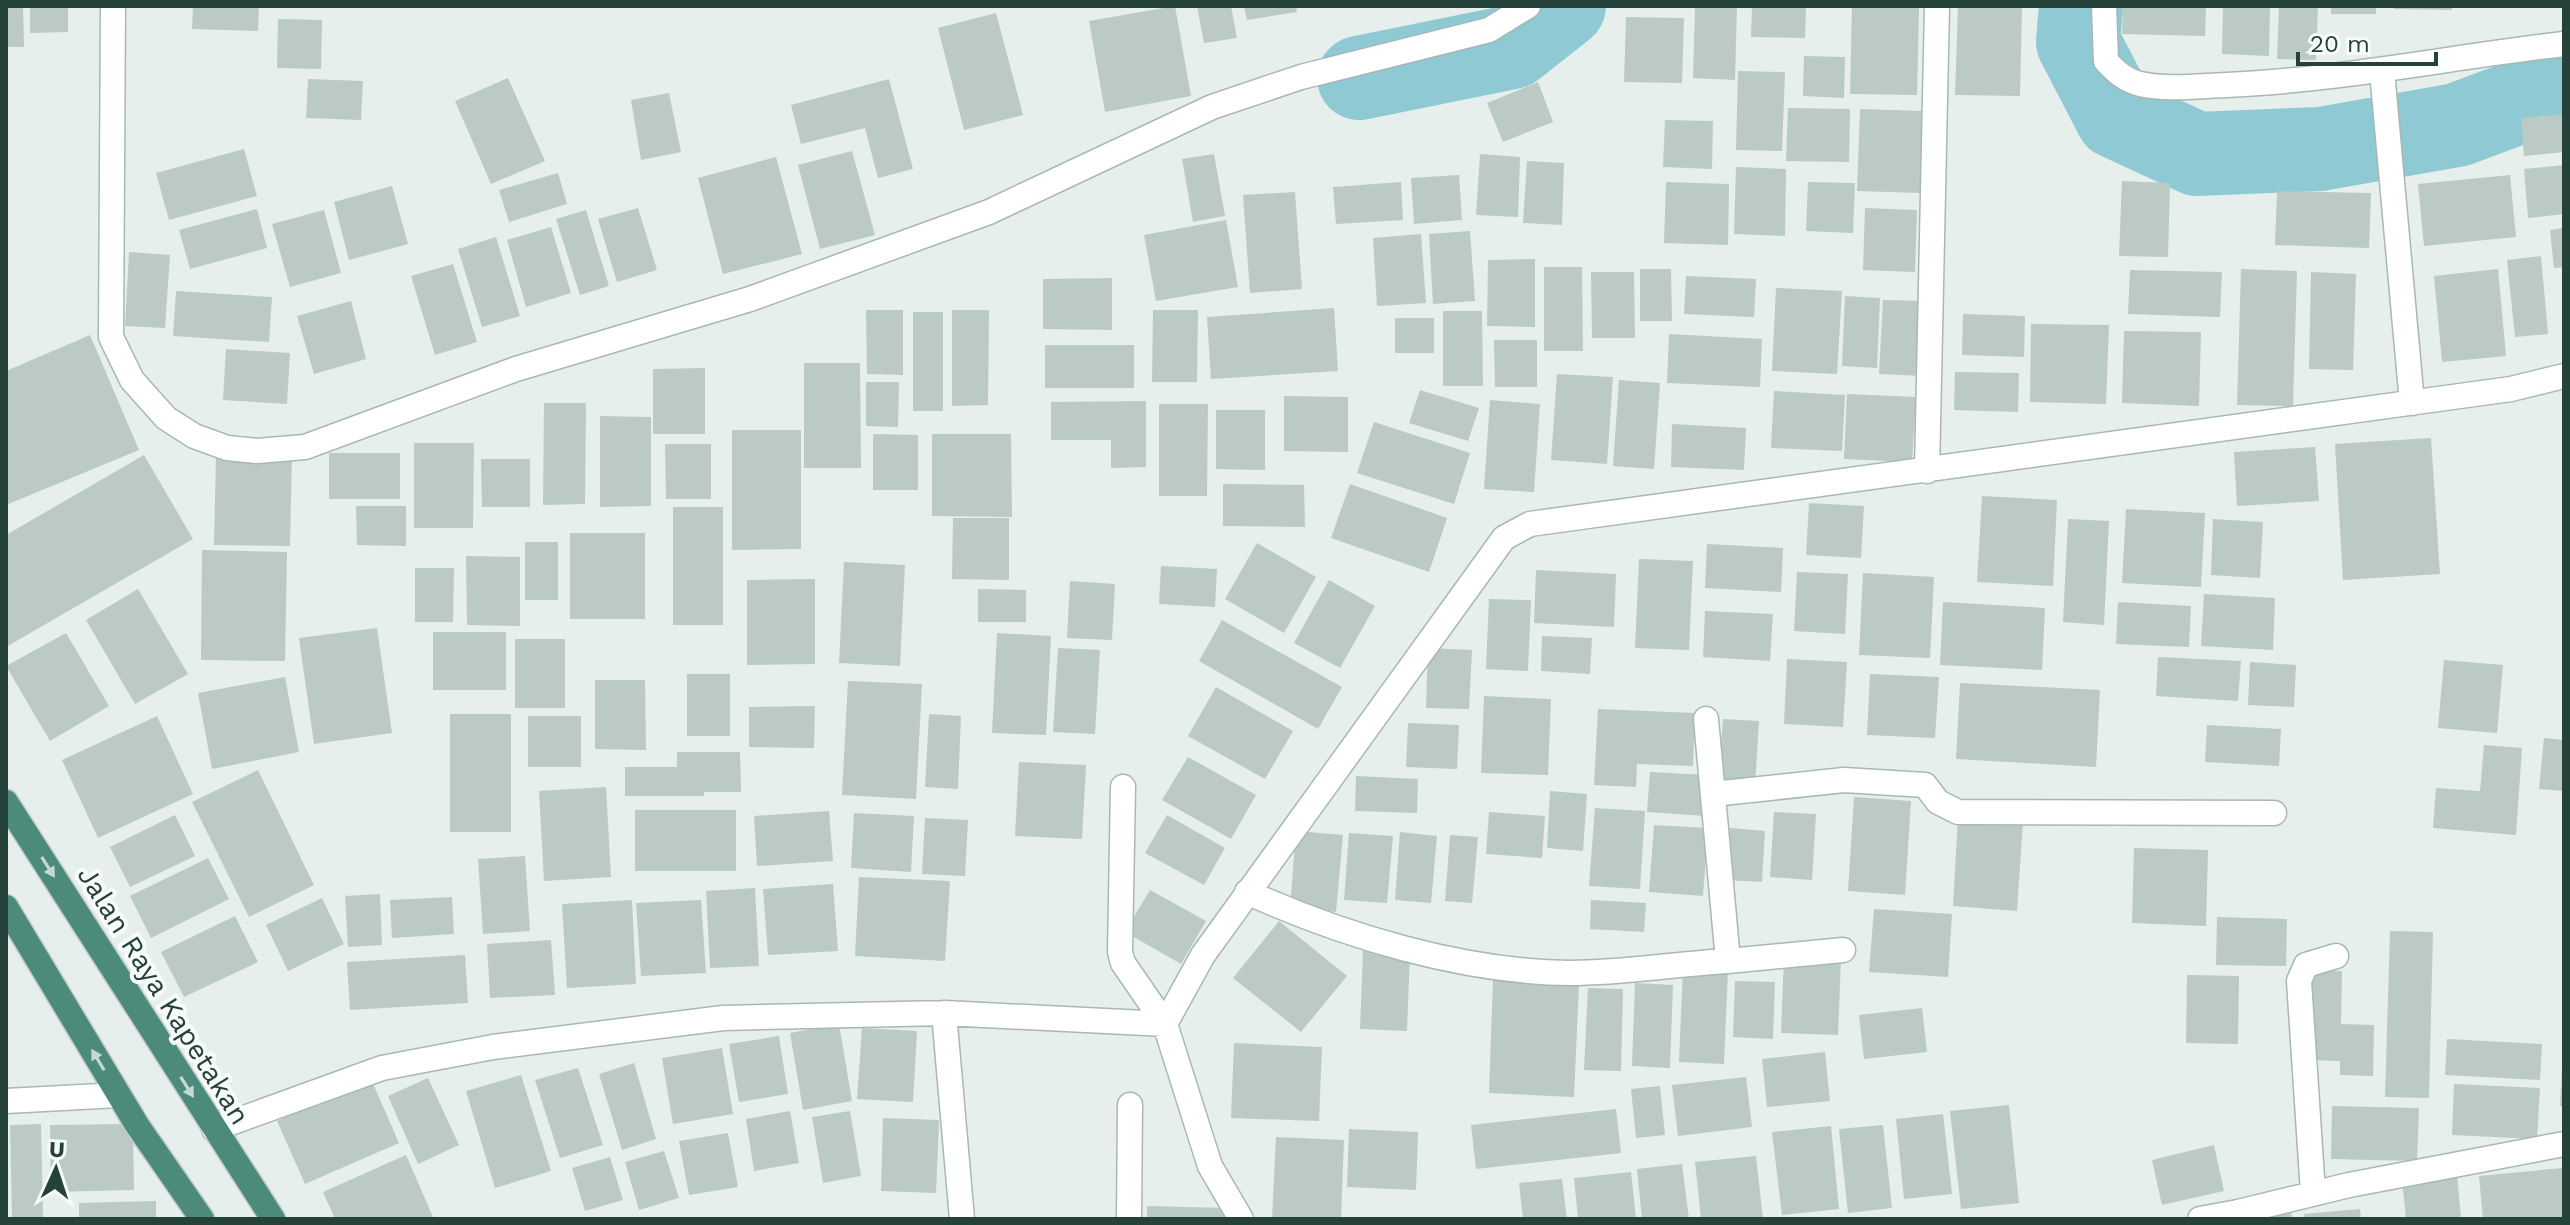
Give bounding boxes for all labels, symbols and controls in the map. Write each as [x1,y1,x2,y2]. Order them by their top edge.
scale bar [2298,16,2436,66]
text: 20 m [2310,30,2370,58]
one-way arrow [40,857,55,878]
street label: Jalan Raya Kapetakan [71,860,257,1131]
one-way arrow [91,1049,105,1071]
one-way arrow [180,1076,194,1098]
north arrow [16,1129,96,1209]
text: U [49,1137,65,1162]

